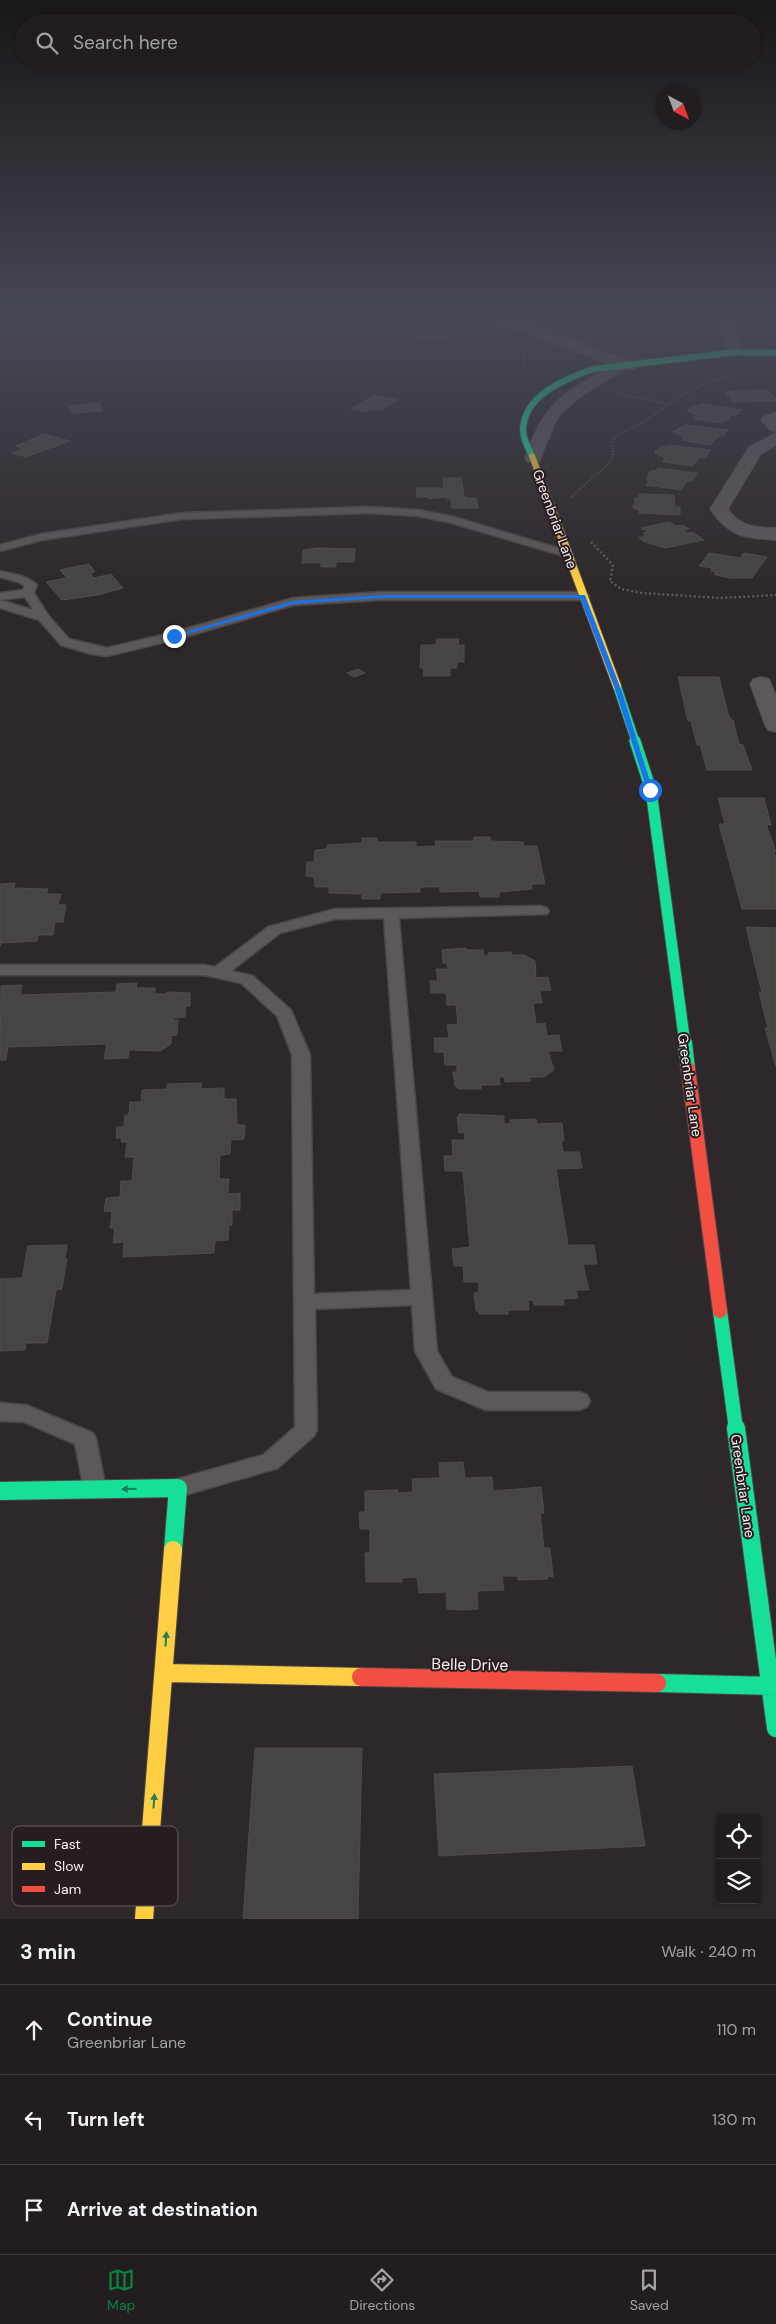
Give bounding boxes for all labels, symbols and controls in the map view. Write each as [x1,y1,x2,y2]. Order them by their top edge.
search box [15,15,761,70]
icon: search [33,29,61,57]
text: Search here [73,30,178,55]
north arrow [656,85,701,130]
street label: Greenbriar Lane [529,467,581,571]
route end [163,625,186,648]
route start [639,779,662,802]
street label: Greenbriar Lane [674,1032,706,1138]
street label: Greenbriar Lane [727,1433,759,1539]
one-way arrow [121,1485,137,1493]
one-way arrow [163,1630,171,1646]
street label: Belle Drive [431,1653,509,1676]
one-way arrow [150,1792,158,1808]
map controls [716,1814,761,1904]
button: locate [716,1814,761,1859]
legend [12,1826,178,1906]
text: Fast [54,1835,81,1853]
text: Slow [54,1857,84,1875]
button: layers [716,1859,761,1904]
text: Jam [54,1880,81,1898]
text: 3 min [20,1938,76,1966]
text: Walk · 240 m [661,1941,756,1962]
text: Continue [67,2007,153,2032]
icon: ahead [20,2016,48,2044]
text: 110 m [717,2019,756,2040]
text: Greenbriar Lane [67,2032,186,2053]
icon: left [20,2106,48,2134]
text: Turn left [67,2107,145,2132]
text: 130 m [712,2109,756,2130]
icon: arrive [20,2196,48,2224]
text: Arrive at destination [67,2197,258,2222]
tab: Map [107,2266,135,2314]
tab: Directions [350,2266,415,2314]
tab: Saved [630,2266,669,2314]

